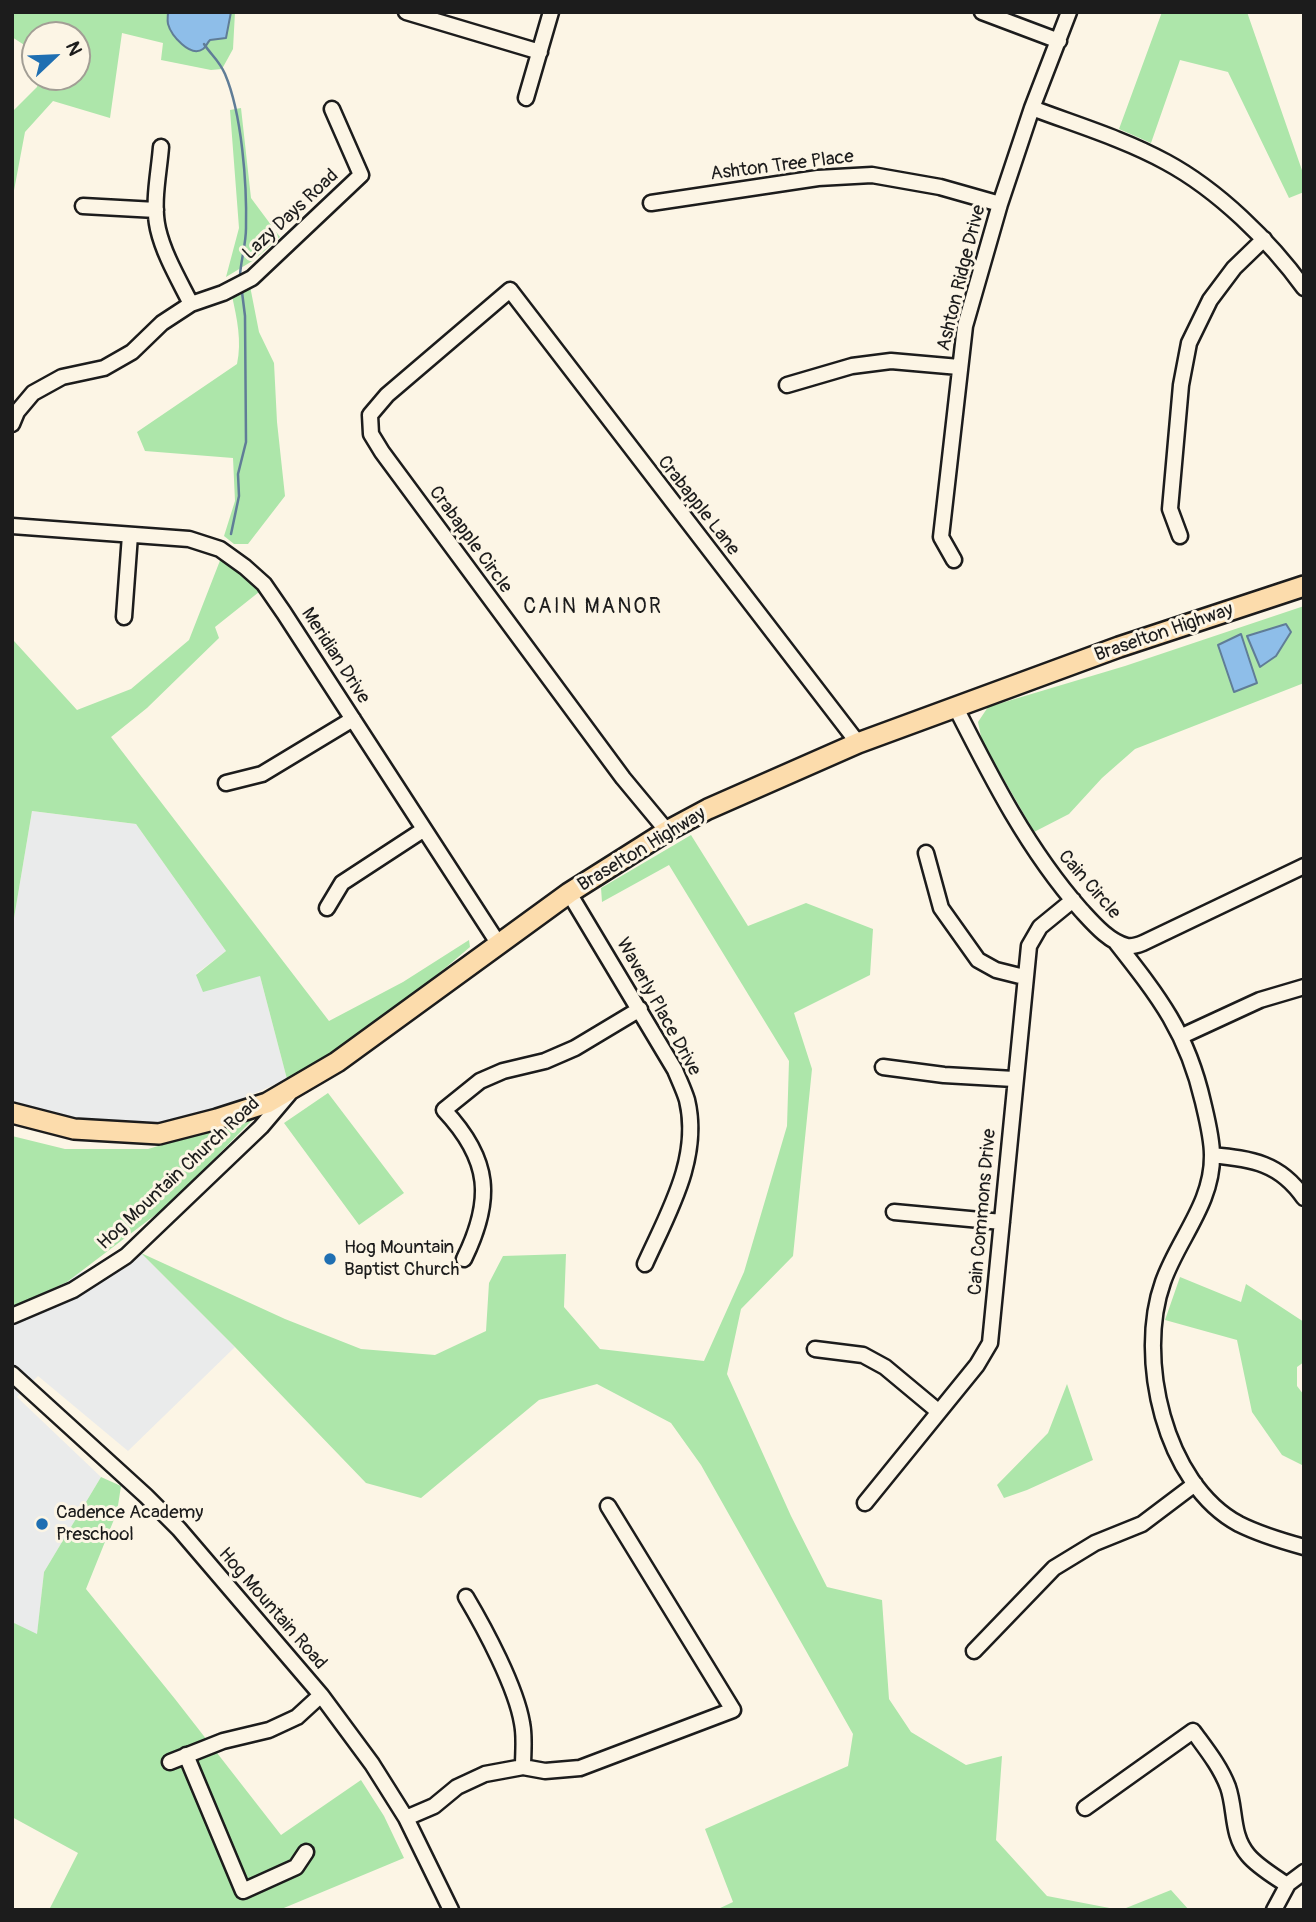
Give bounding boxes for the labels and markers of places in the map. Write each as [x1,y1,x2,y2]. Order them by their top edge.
place label: Hog Mountain Baptist Church [344,1237,459,1281]
marker: Hog Mountain Baptist Church [322,1251,338,1267]
place label: Cadence Academy Preschool [56,1502,203,1546]
marker: Cadence Academy Preschool [34,1516,50,1532]

